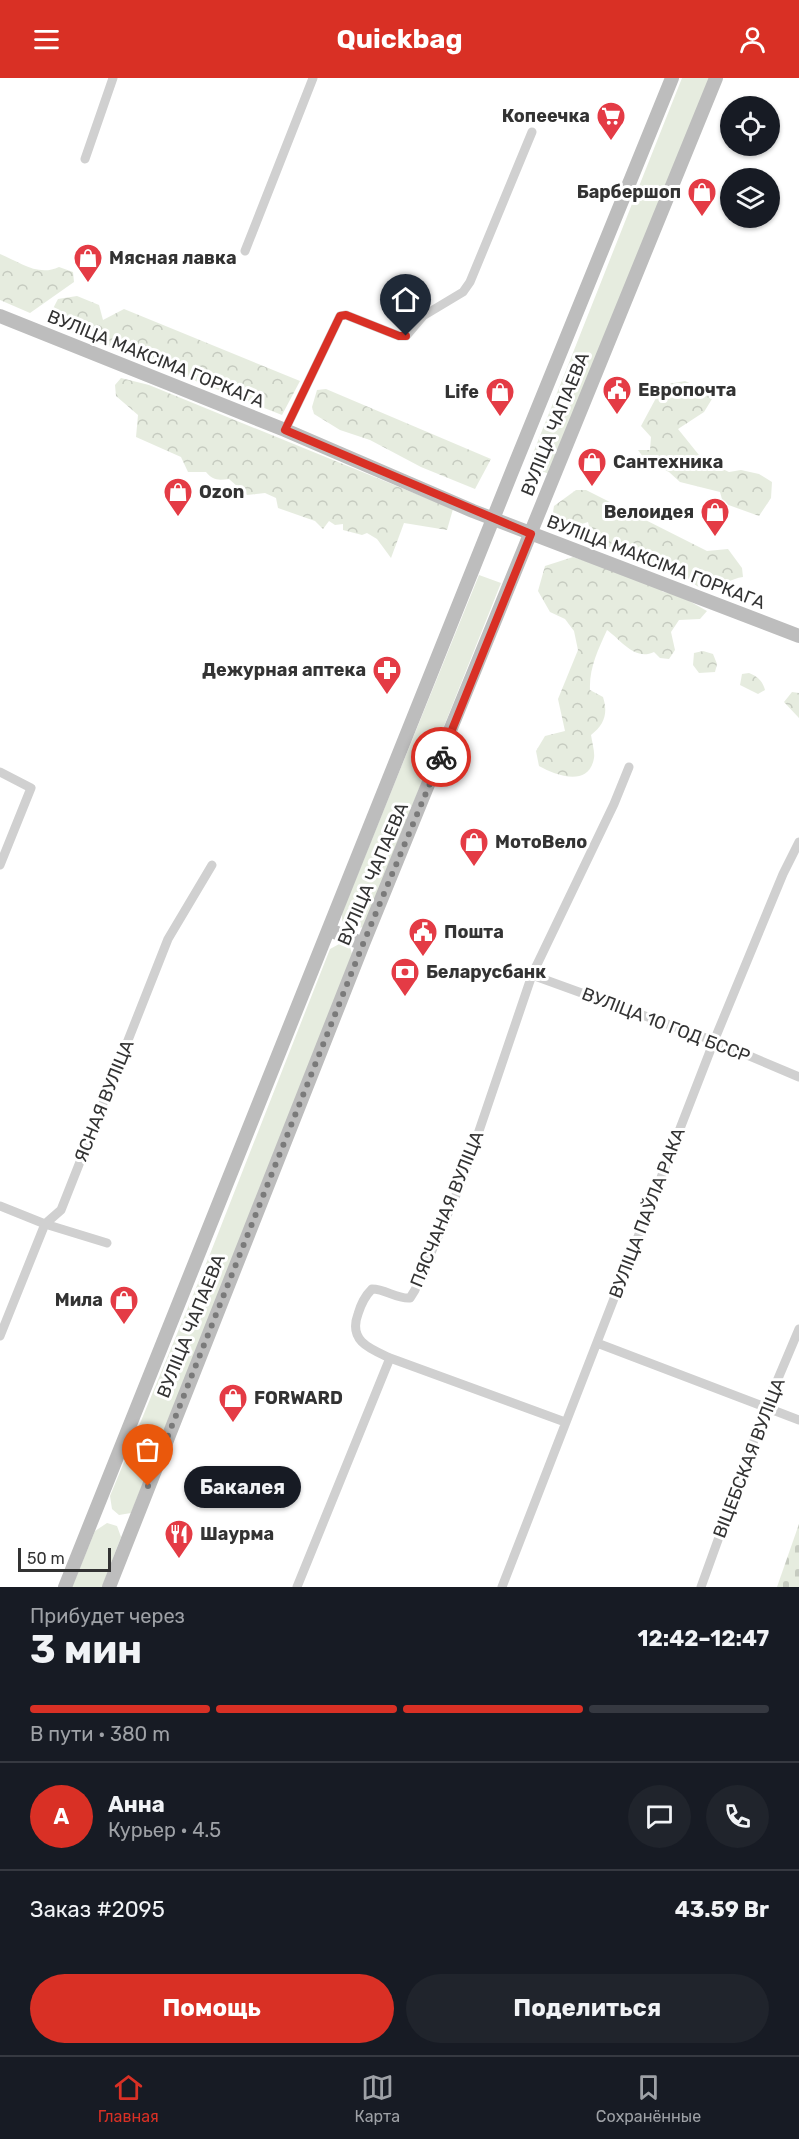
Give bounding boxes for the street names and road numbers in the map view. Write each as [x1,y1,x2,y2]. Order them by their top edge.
street label: ВУЛІЦА МАКСІМА ГОРКАГА [44,305,268,413]
street label: ВУЛІЦА ЧАПАЕВА [516,349,594,499]
street label: ВУЛІЦА МАКСІМА ГОРКАГА [544,510,768,614]
street label: ВУЛІЦА ЧАПАЕВА [333,799,413,949]
street label: ВУЛІЦА 10 ГОД БССР [579,983,753,1067]
street label: ЯСНАЯ ВУЛІЦА [69,1037,139,1165]
street label: ВУЛІЦА ПАЎЛА РАКА [604,1125,690,1301]
street label: ПЯСЧАНАЯ ВУЛІЦА [406,1128,488,1290]
street label: ВУЛІЦА ЧАПАЕВА [152,1251,230,1401]
street label: ВІЦЕБСКАЯ ВУЛІЦА [708,1375,790,1541]

